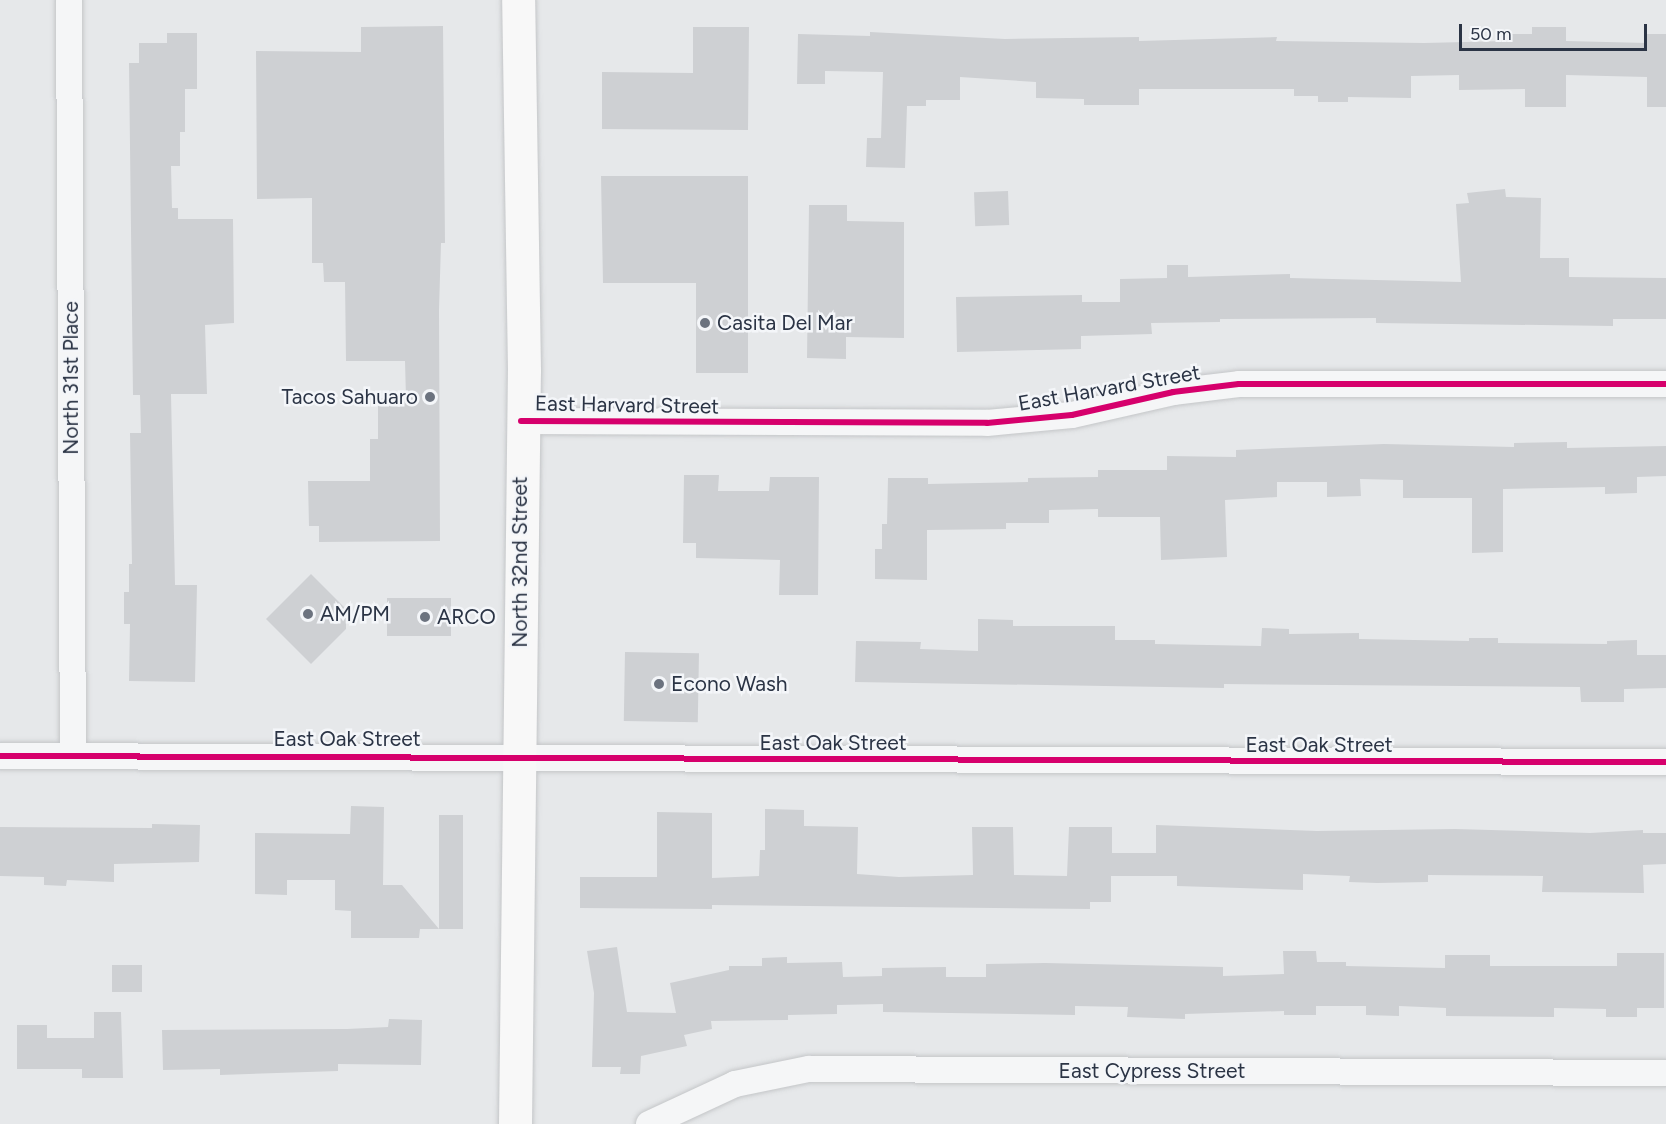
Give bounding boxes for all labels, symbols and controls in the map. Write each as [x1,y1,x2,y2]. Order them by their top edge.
scale bar [1462,12,1650,50]
text: 50 m [1470,23,1512,45]
street label: North 31st Place [58,301,84,455]
place label: Casita Del Mar [717,310,853,336]
marker: Casita Del Mar [698,316,712,330]
street label: East Harvard Street [1016,360,1202,416]
place label: Tacos Sahuaro [281,384,418,410]
marker: Tacos Sahuaro [423,390,437,404]
street label: East Harvard Street [535,391,719,419]
street label: North 32nd Street [507,476,533,648]
place label: AM/PM [320,601,390,627]
place label: ARCO [437,604,496,630]
marker: AM/PM [301,607,315,621]
marker: ARCO [418,610,432,624]
place label: Econo Wash [671,671,788,697]
marker: Econo Wash [652,677,666,691]
street label: East Oak Street [273,726,421,752]
street label: East Oak Street [759,730,907,756]
street label: East Oak Street [1245,732,1393,758]
street label: East Cypress Street [1059,1058,1245,1084]

